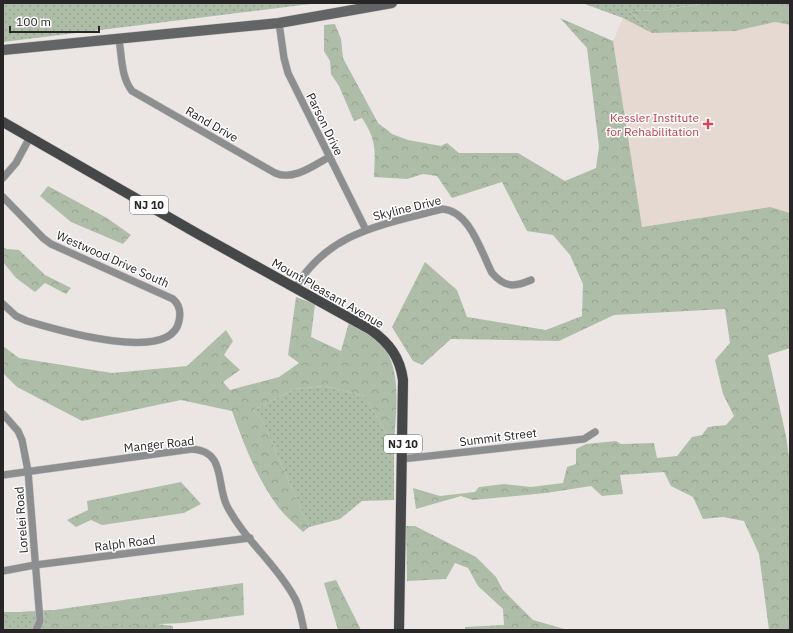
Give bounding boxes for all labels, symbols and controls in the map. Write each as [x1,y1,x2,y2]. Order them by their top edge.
scale bar [10,8,99,34]
text: 100 m [16,14,51,29]
street label: Parson Drive [303,90,347,158]
street label: Rand Drive [183,103,241,145]
place label: Kessler Institute for Rehabilitation [606,110,699,139]
marker: Kessler Institute for Rehabilitation [702,118,714,130]
street label: Skyline Drive [371,192,443,224]
road number: NJ 10 [130,196,168,214]
street label: Westwood Drive South [54,227,172,291]
street label: Mount Pleasant Avenue [269,255,387,331]
street label: Summit Street [459,425,537,449]
street label: Manger Road [123,433,195,455]
road number: NJ 10 [384,435,422,453]
street label: Lorelei Road [11,486,31,554]
street label: Ralph Road [94,532,156,554]

